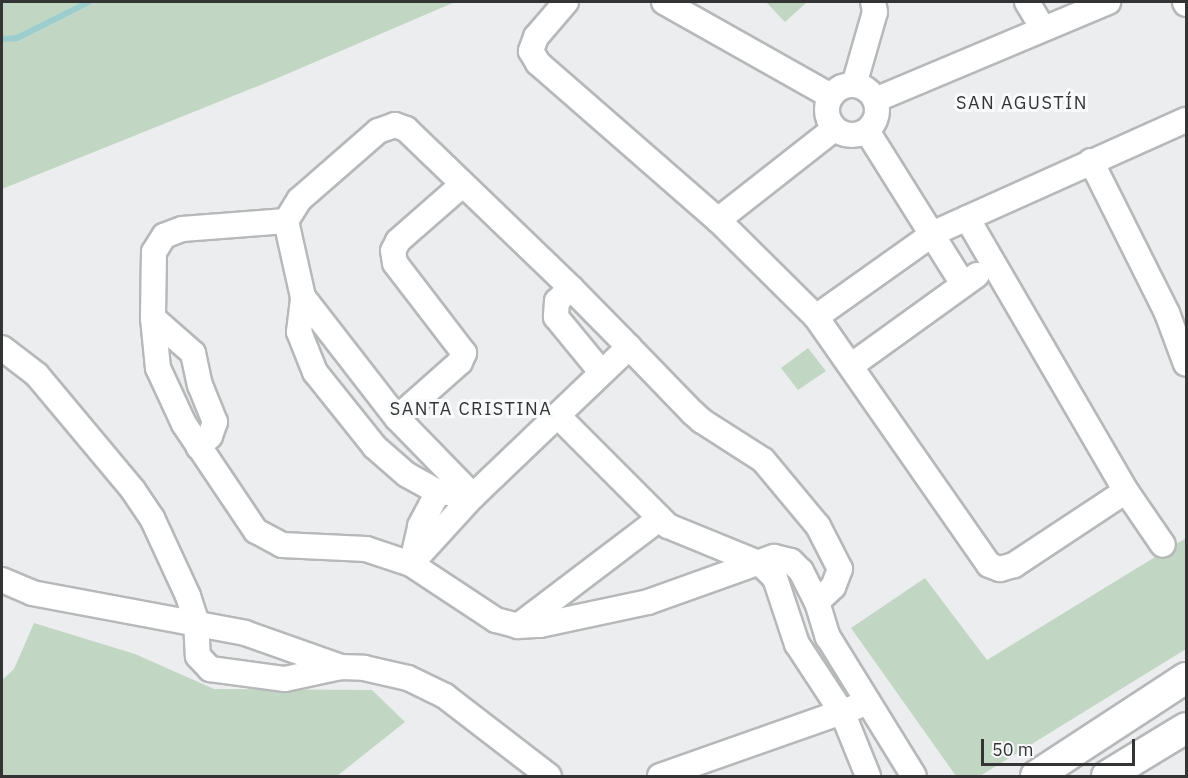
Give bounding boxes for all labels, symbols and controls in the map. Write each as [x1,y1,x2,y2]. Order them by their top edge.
district label: SAN AGUSTÍN [956,92,1088,114]
district label: SANTA CRISTINA [390,398,552,420]
scale bar [984,727,1138,765]
text: 50 m [992,738,1034,761]

